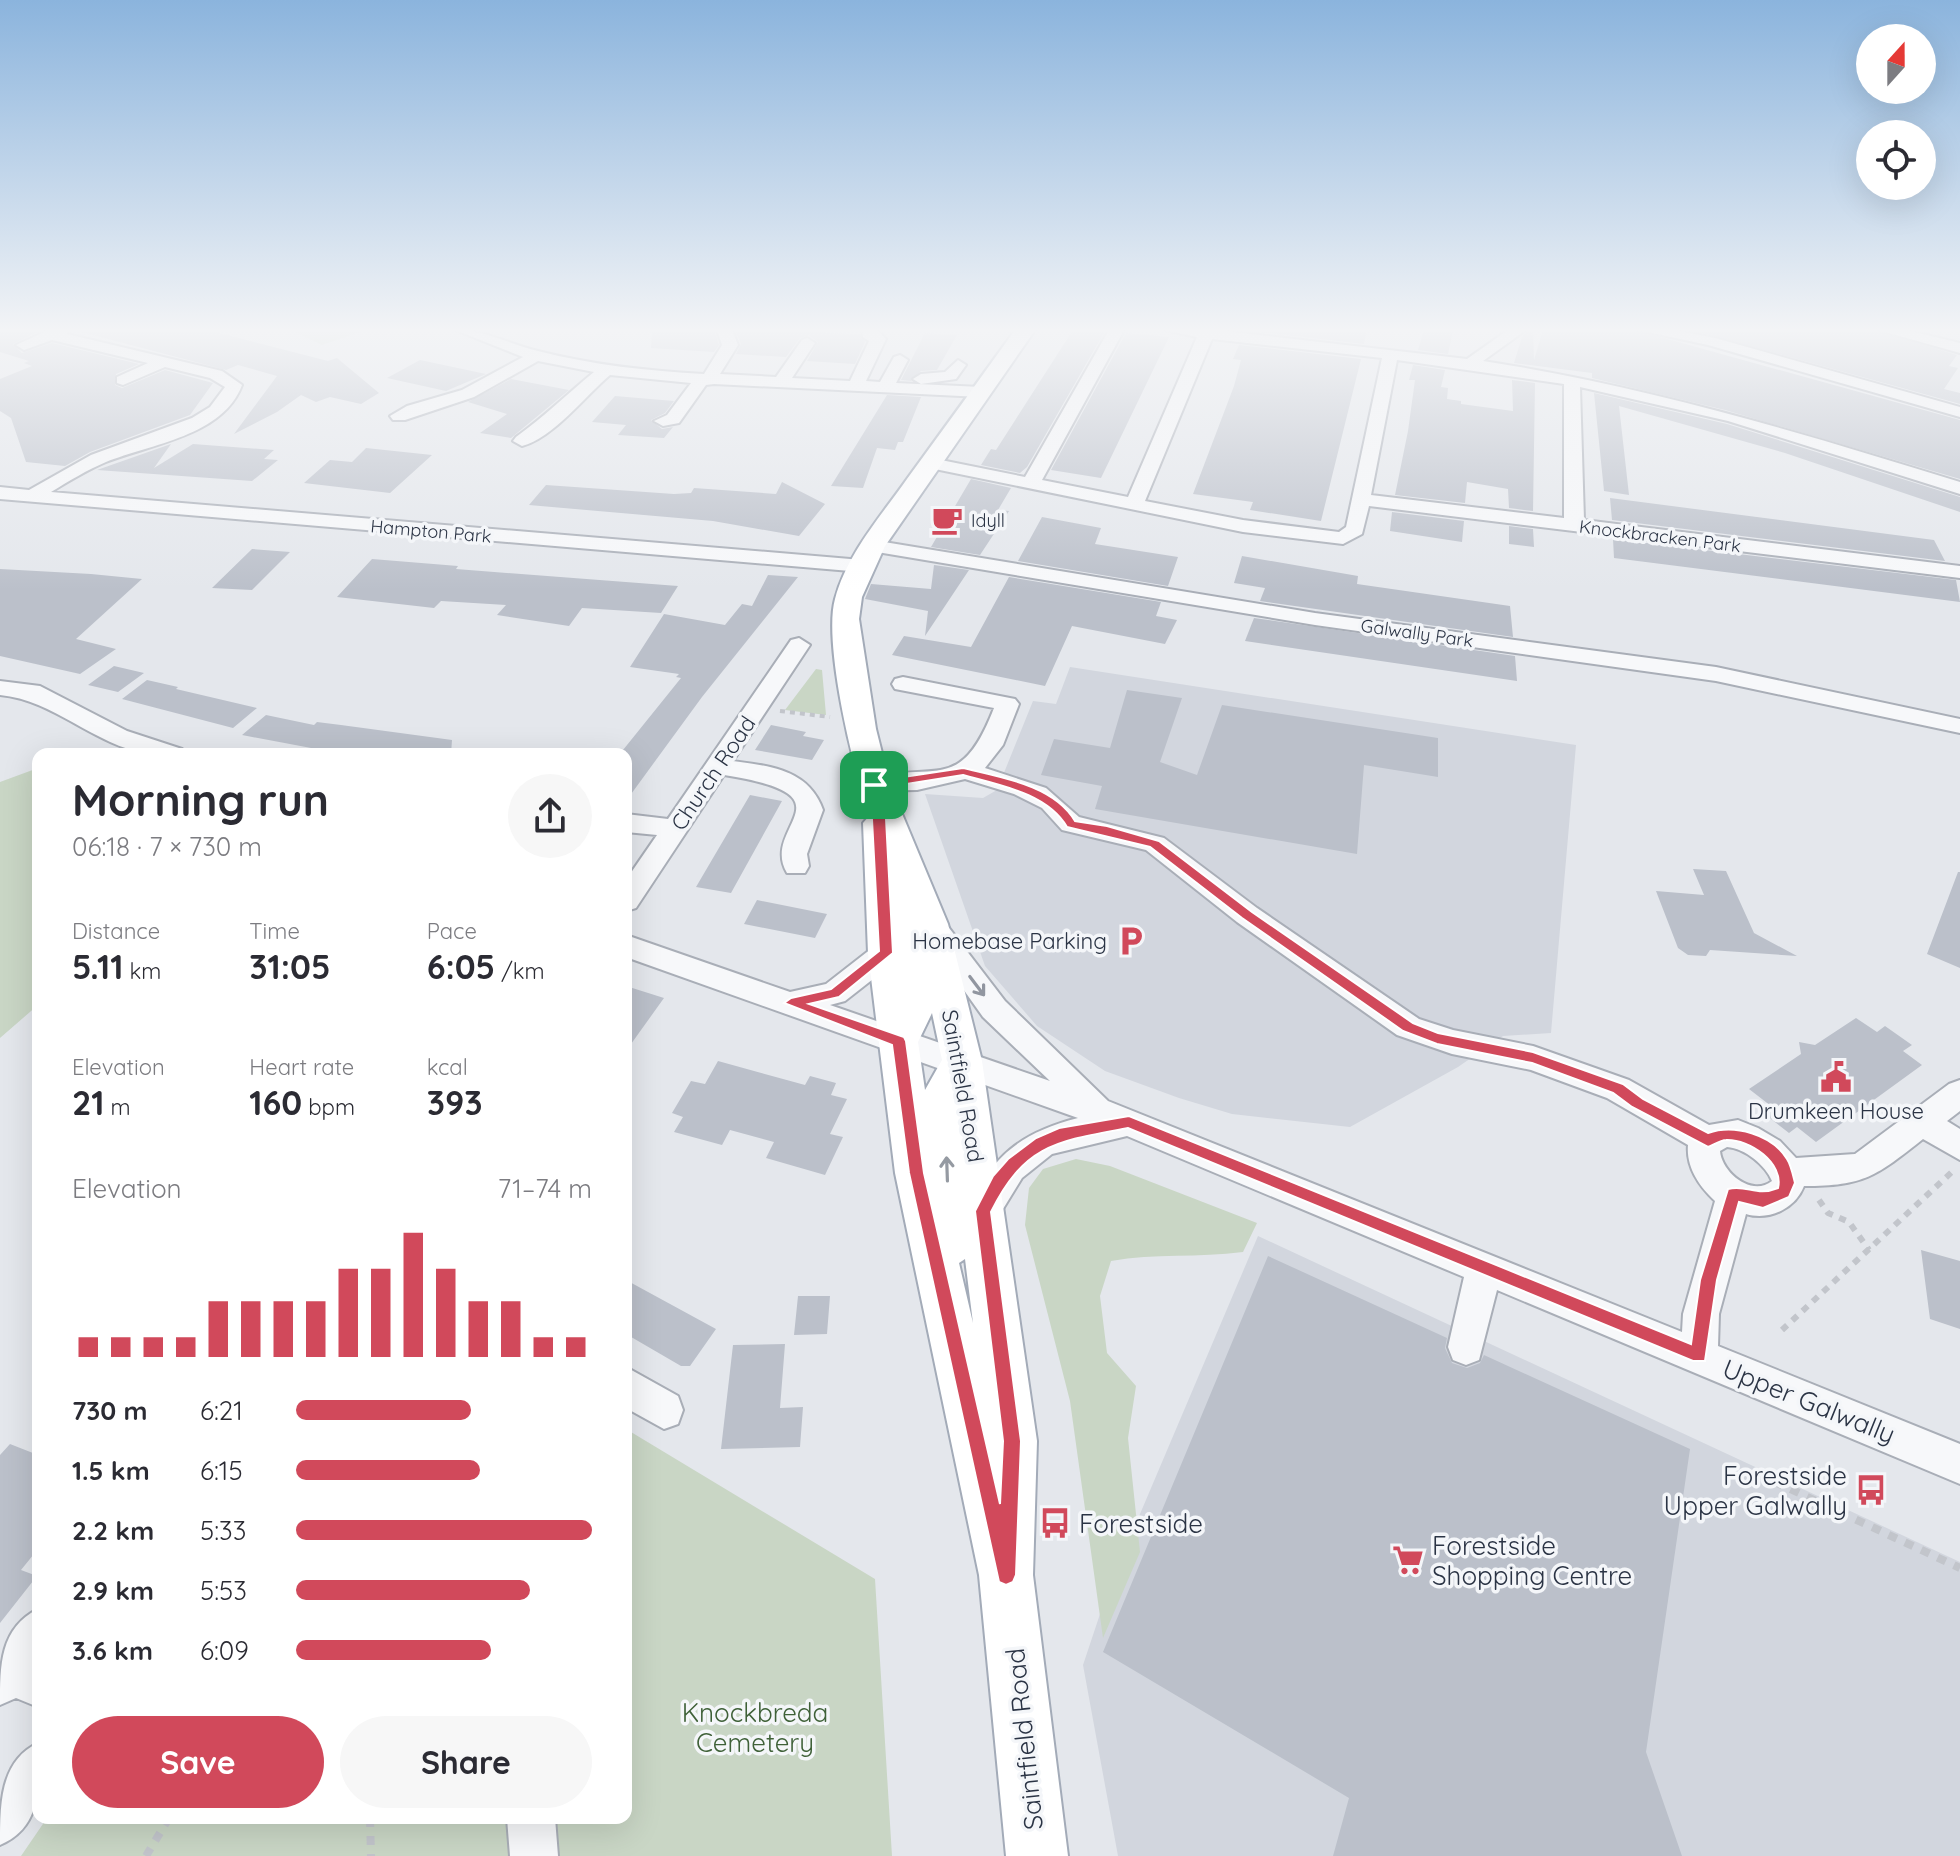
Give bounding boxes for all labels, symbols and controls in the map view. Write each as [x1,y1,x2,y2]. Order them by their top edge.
north arrow [1856,24,1936,104]
map controls [1856,24,1936,200]
button: locate [1856,120,1936,200]
cafe icon: Idyll [930,503,964,537]
place label: Idyll [971,509,1005,532]
street label: Hampton Park [369,514,493,548]
street label: Knockbracken Park [1578,515,1742,557]
street label: Galwally Park [1359,614,1475,652]
street label: Church Road [665,711,761,835]
pin [840,751,908,819]
icon: arrive [852,763,896,807]
text: Morning run [72,772,329,827]
button: share [508,774,592,858]
text: 06:18 · 7 × 730 m [72,830,262,863]
text: Distance [72,917,160,945]
text: Time [249,917,300,945]
text: Pace [427,917,477,945]
parking icon: Homebase Parking [1114,924,1148,958]
place label: Homebase Parking [912,927,1107,955]
text: 5.11 [72,945,123,988]
text: 31:05 [249,945,331,988]
text: 6:05 [427,945,495,988]
text: km [123,957,161,985]
text: /km [495,957,545,985]
one-way arrow [968,975,985,996]
street label: Saintfield Road [936,1008,990,1164]
text: Elevation [72,1053,165,1081]
text: Heart rate [249,1053,354,1081]
text: kcal [427,1053,468,1081]
public building icon: Drumkeen House [1819,1060,1853,1094]
text: 21 [72,1081,105,1124]
text: 160 [249,1081,302,1124]
text: 393 [427,1081,482,1124]
text: m [105,1093,131,1121]
text: bpm [302,1093,355,1121]
place label: Drumkeen House [1748,1097,1924,1125]
one-way arrow [939,1156,955,1183]
text: Elevation [72,1172,182,1205]
text: 71–74 m [498,1172,592,1205]
street label: Upper Galwally [1718,1351,1900,1451]
text: 730 m [72,1394,147,1427]
text: 6:21 [200,1394,243,1427]
text: 1.5 km [72,1454,150,1487]
text: 6:15 [200,1454,243,1487]
place label: Forestside Upper Galwally [1664,1459,1847,1522]
bus stop icon: Forestside Upper Galwally [1854,1473,1888,1507]
bus stop icon: Forestside [1038,1506,1072,1540]
place label: Forestside [1079,1507,1203,1540]
text: 2.2 km [72,1514,154,1547]
text: 5:33 [200,1514,246,1547]
place label: Forestside Shopping Centre [1432,1529,1632,1592]
supermarket icon: Forestside Shopping Centre [1391,1543,1425,1577]
text: 2.9 km [72,1574,154,1607]
text: 5:53 [200,1574,247,1607]
text: 3.6 km [72,1634,153,1667]
text: 6:09 [200,1634,249,1667]
street label: Saintfield Road [998,1647,1050,1831]
park label: Knockbreda Cemetery [682,1696,828,1759]
button: Save [72,1716,324,1808]
button: Share [340,1716,592,1808]

